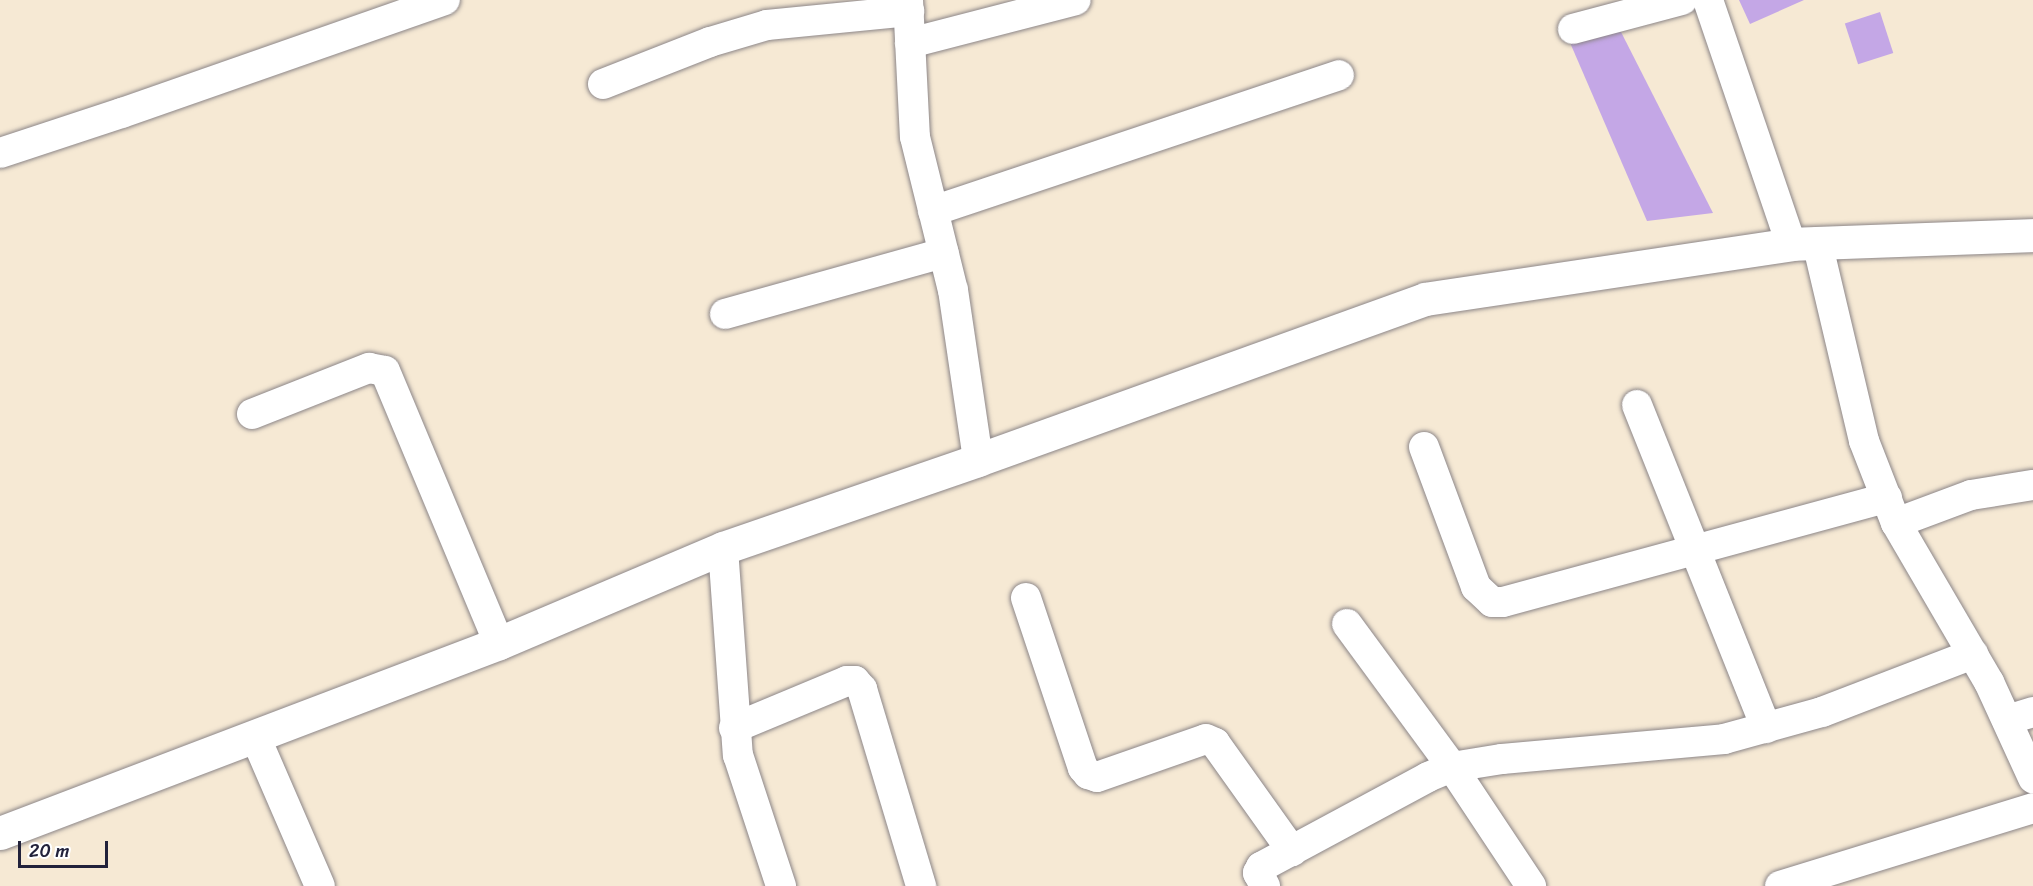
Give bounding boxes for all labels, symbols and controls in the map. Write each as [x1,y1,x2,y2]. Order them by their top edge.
scale bar [21,829,111,867]
text: 20 m [29,835,69,867]

